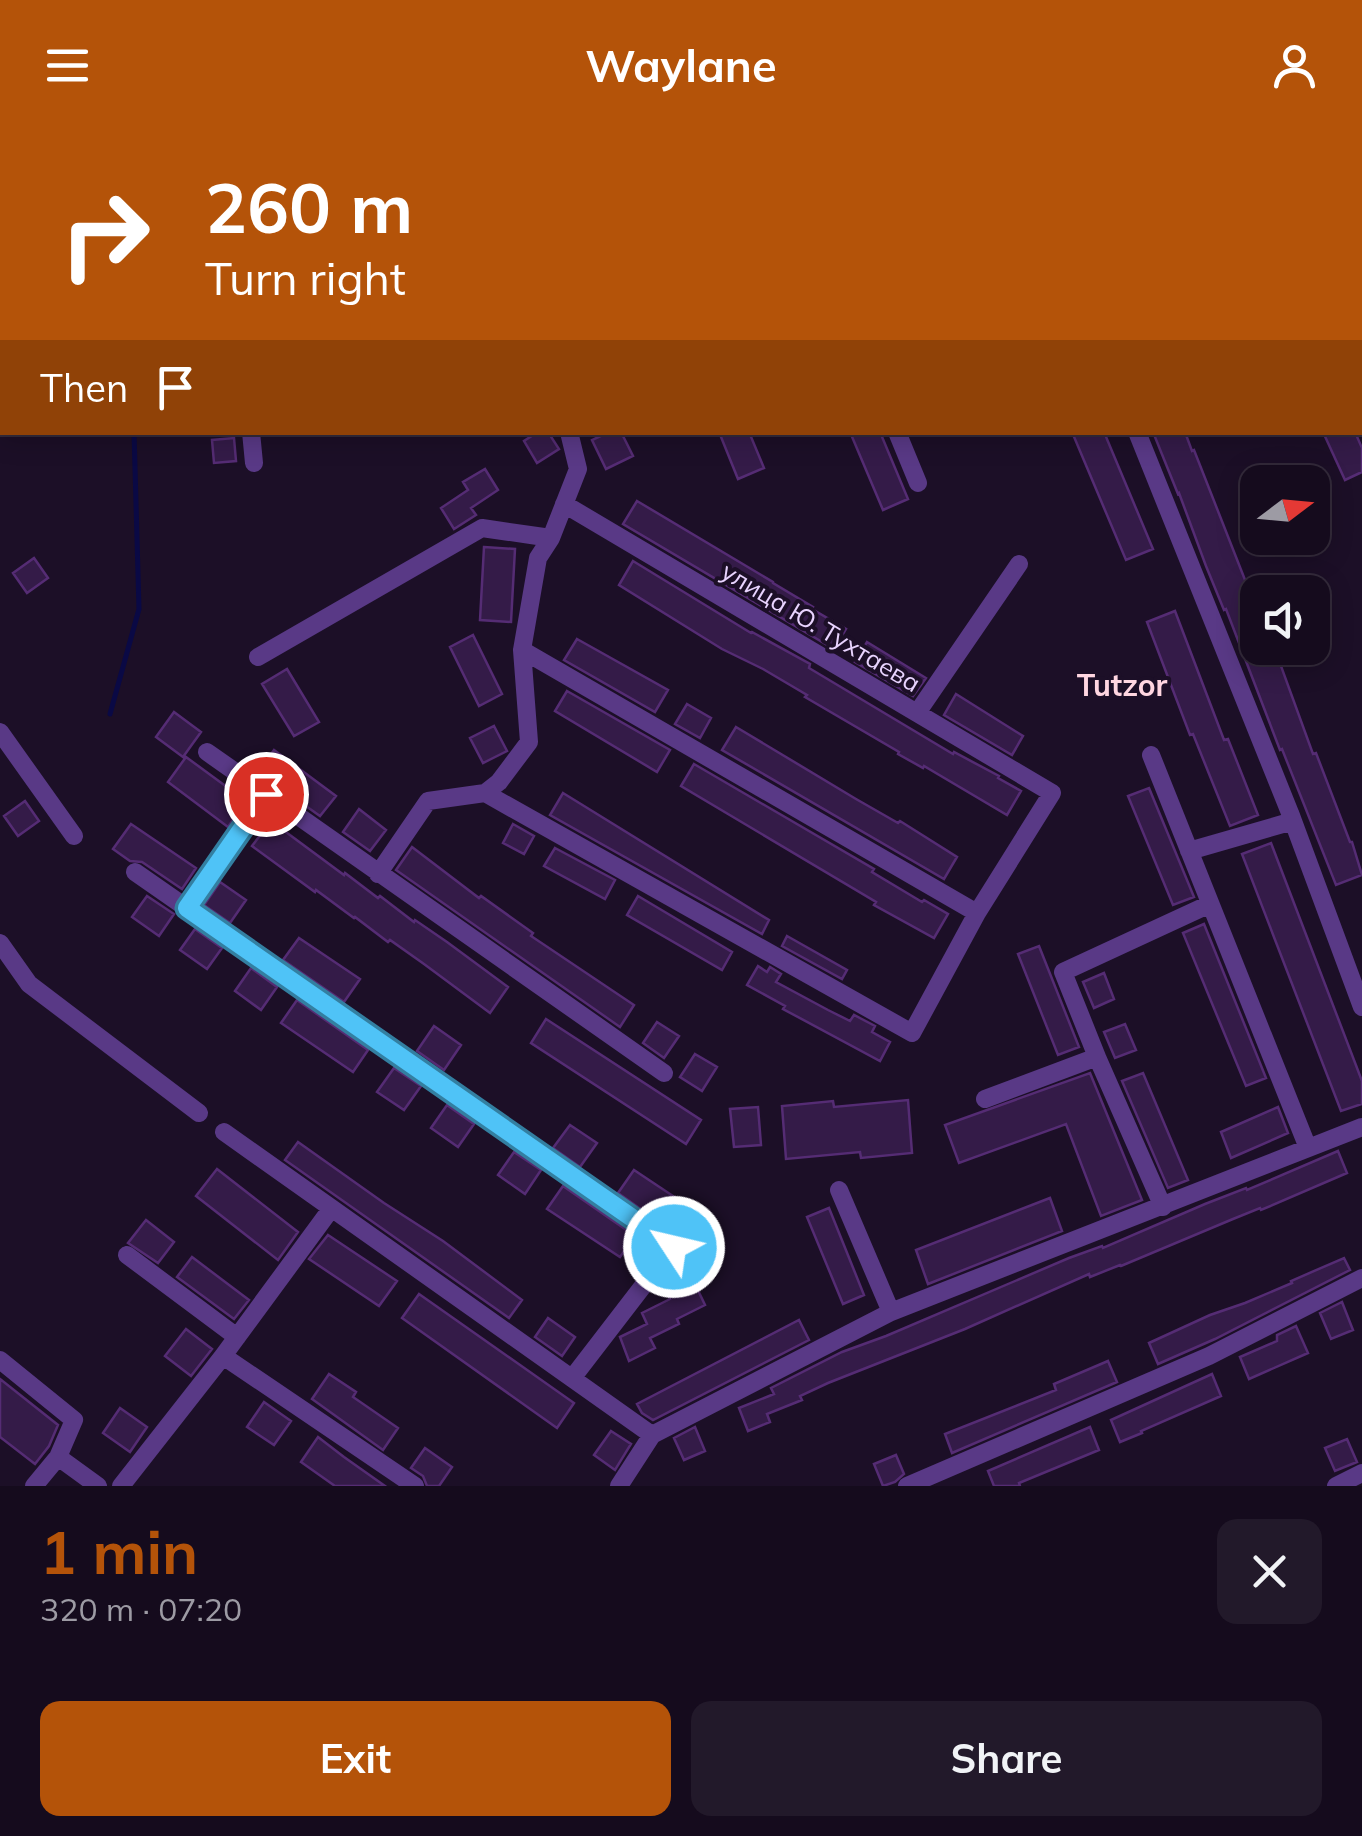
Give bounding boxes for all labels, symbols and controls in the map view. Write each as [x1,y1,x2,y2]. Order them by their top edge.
text: Waylane [585,37,777,93]
icon: menu [40,38,95,93]
icon: person [1267,38,1322,93]
text: 260 m [205,163,413,251]
icon: right [40,170,170,300]
text: Turn right [205,250,406,306]
icon: arrive [148,360,203,415]
text: Then [40,364,128,412]
north arrow [1240,465,1330,555]
map controls [1240,465,1330,665]
street label: улица Ю. Тухтаева [716,555,926,698]
button: sound [1240,575,1330,665]
district label: Tutzor [1077,666,1168,704]
pin [224,752,309,837]
icon: arrive [239,767,294,822]
position arrow [622,1195,726,1299]
text: 1 min [40,1514,198,1589]
button: close [1217,1519,1322,1624]
text: 320 m · 07:20 [40,1589,242,1629]
button: Exit [40,1701,671,1816]
button: Share [691,1701,1322,1816]

